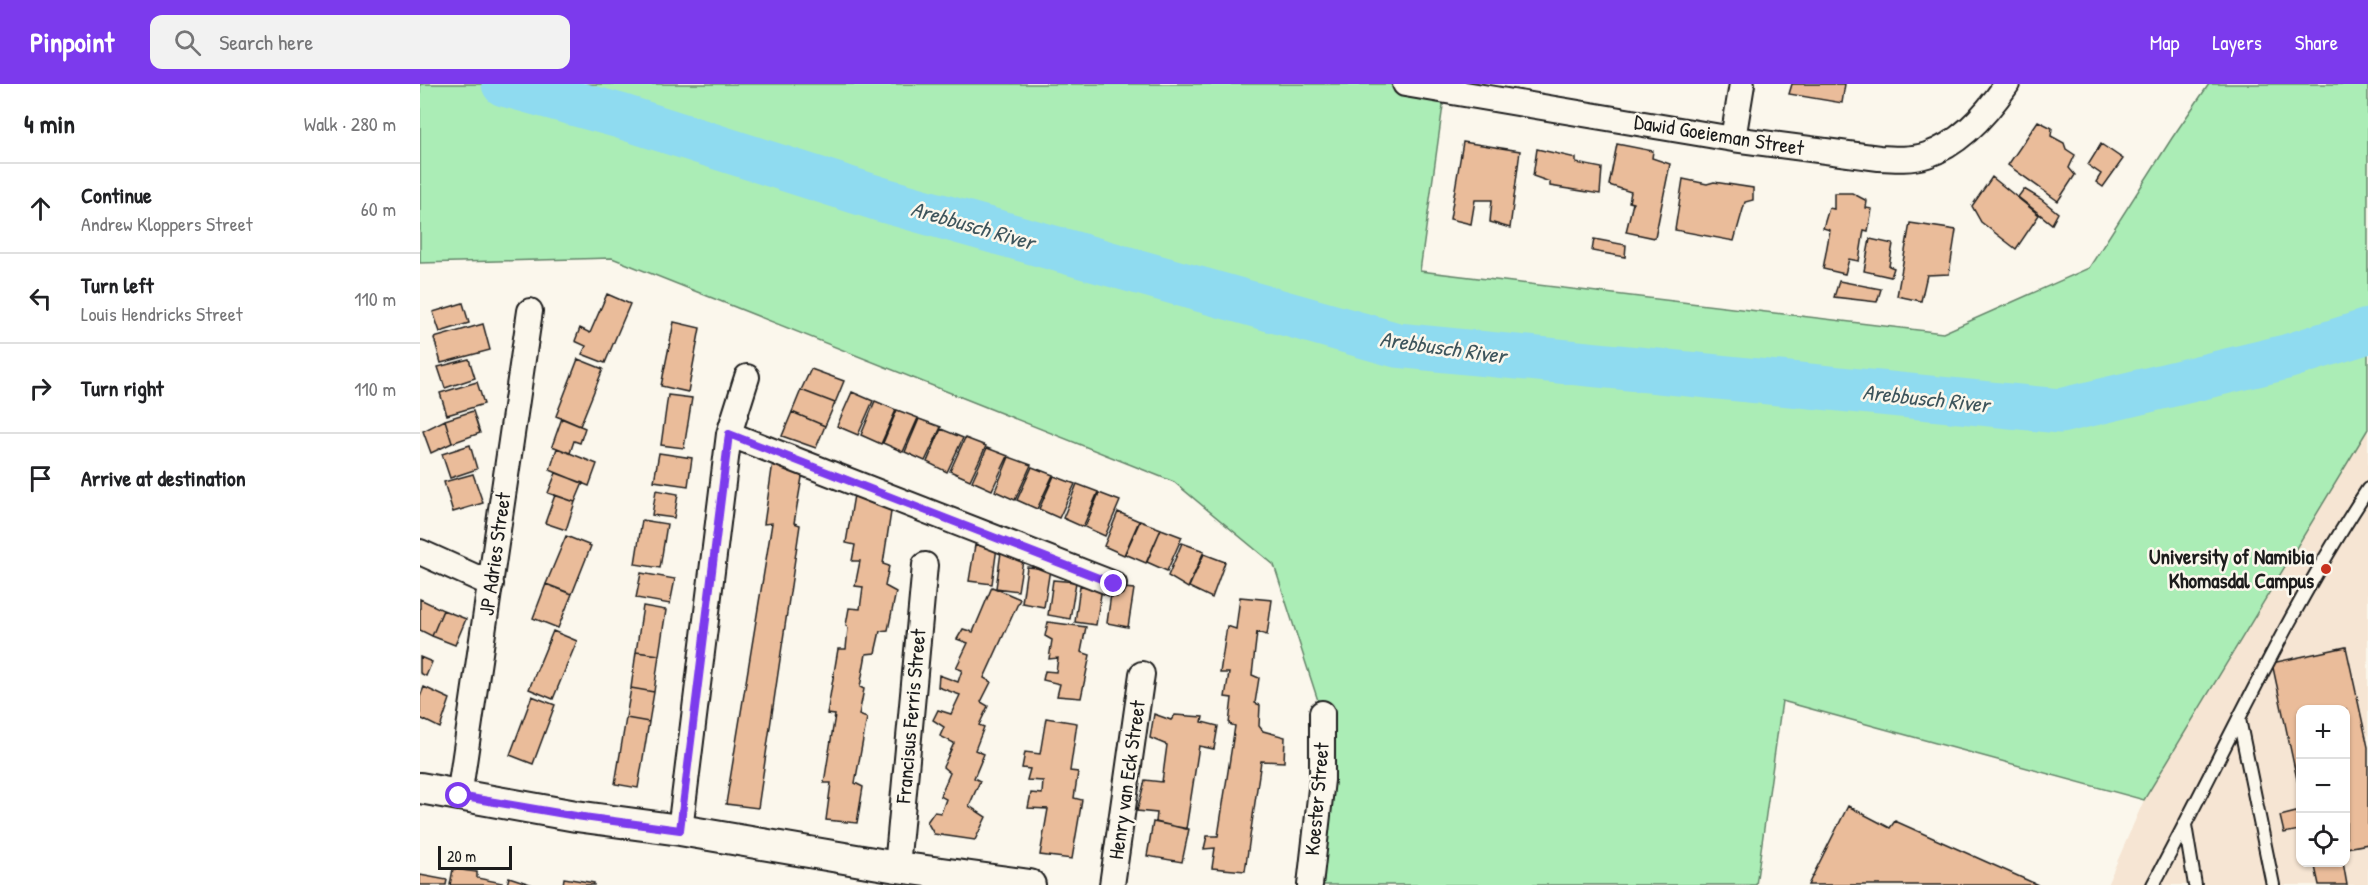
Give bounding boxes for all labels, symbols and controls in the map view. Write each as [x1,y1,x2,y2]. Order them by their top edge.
search box [150,15,570,69]
text: Pinpoint [30,23,114,61]
icon: search [171,26,204,59]
text: Search here [219,27,313,57]
text: Map [2150,28,2179,57]
text: Layers [2212,28,2262,57]
text: Share [2295,28,2338,57]
text: 4 min [24,106,75,141]
street label: Dawid Goeieman Street [1632,107,1807,162]
text: Walk · 280 m [304,110,396,137]
text: Continue [81,180,152,210]
icon: ahead [24,192,57,225]
water label: Arebbusch River [908,193,1041,258]
text: 60 m [361,195,396,222]
text: Andrew Kloppers Street [81,210,253,237]
text: Turn left [81,270,154,300]
icon: left [24,282,57,315]
text: 110 m [354,285,396,312]
text: Louis Hendricks Street [81,300,243,327]
water label: Arebbusch River [1378,323,1511,371]
icon: right [24,372,57,405]
text: Turn right [81,373,164,403]
text: 110 m [354,375,396,402]
water label: Arebbusch River [1861,376,1993,420]
icon: arrive [24,462,57,495]
text: Arrive at destination [81,463,246,493]
street label: JP Adries Street [472,490,518,617]
place label: University of Namibia Khomasdal Campus [2149,542,2315,596]
marker: University of Namibia Khomasdal Campus [2319,562,2333,576]
route end [1100,570,1126,596]
street label: Francisus Ferris Street [888,627,933,805]
street label: Henry van Eck Street [1101,698,1152,861]
map controls [2296,705,2350,867]
button: + [2296,705,2350,759]
street label: Koester Street [1297,741,1336,857]
button: − [2296,759,2350,813]
route start [445,782,471,808]
button: locate [2296,813,2350,867]
scale bar [438,843,512,870]
text: 20 m [447,845,476,867]

